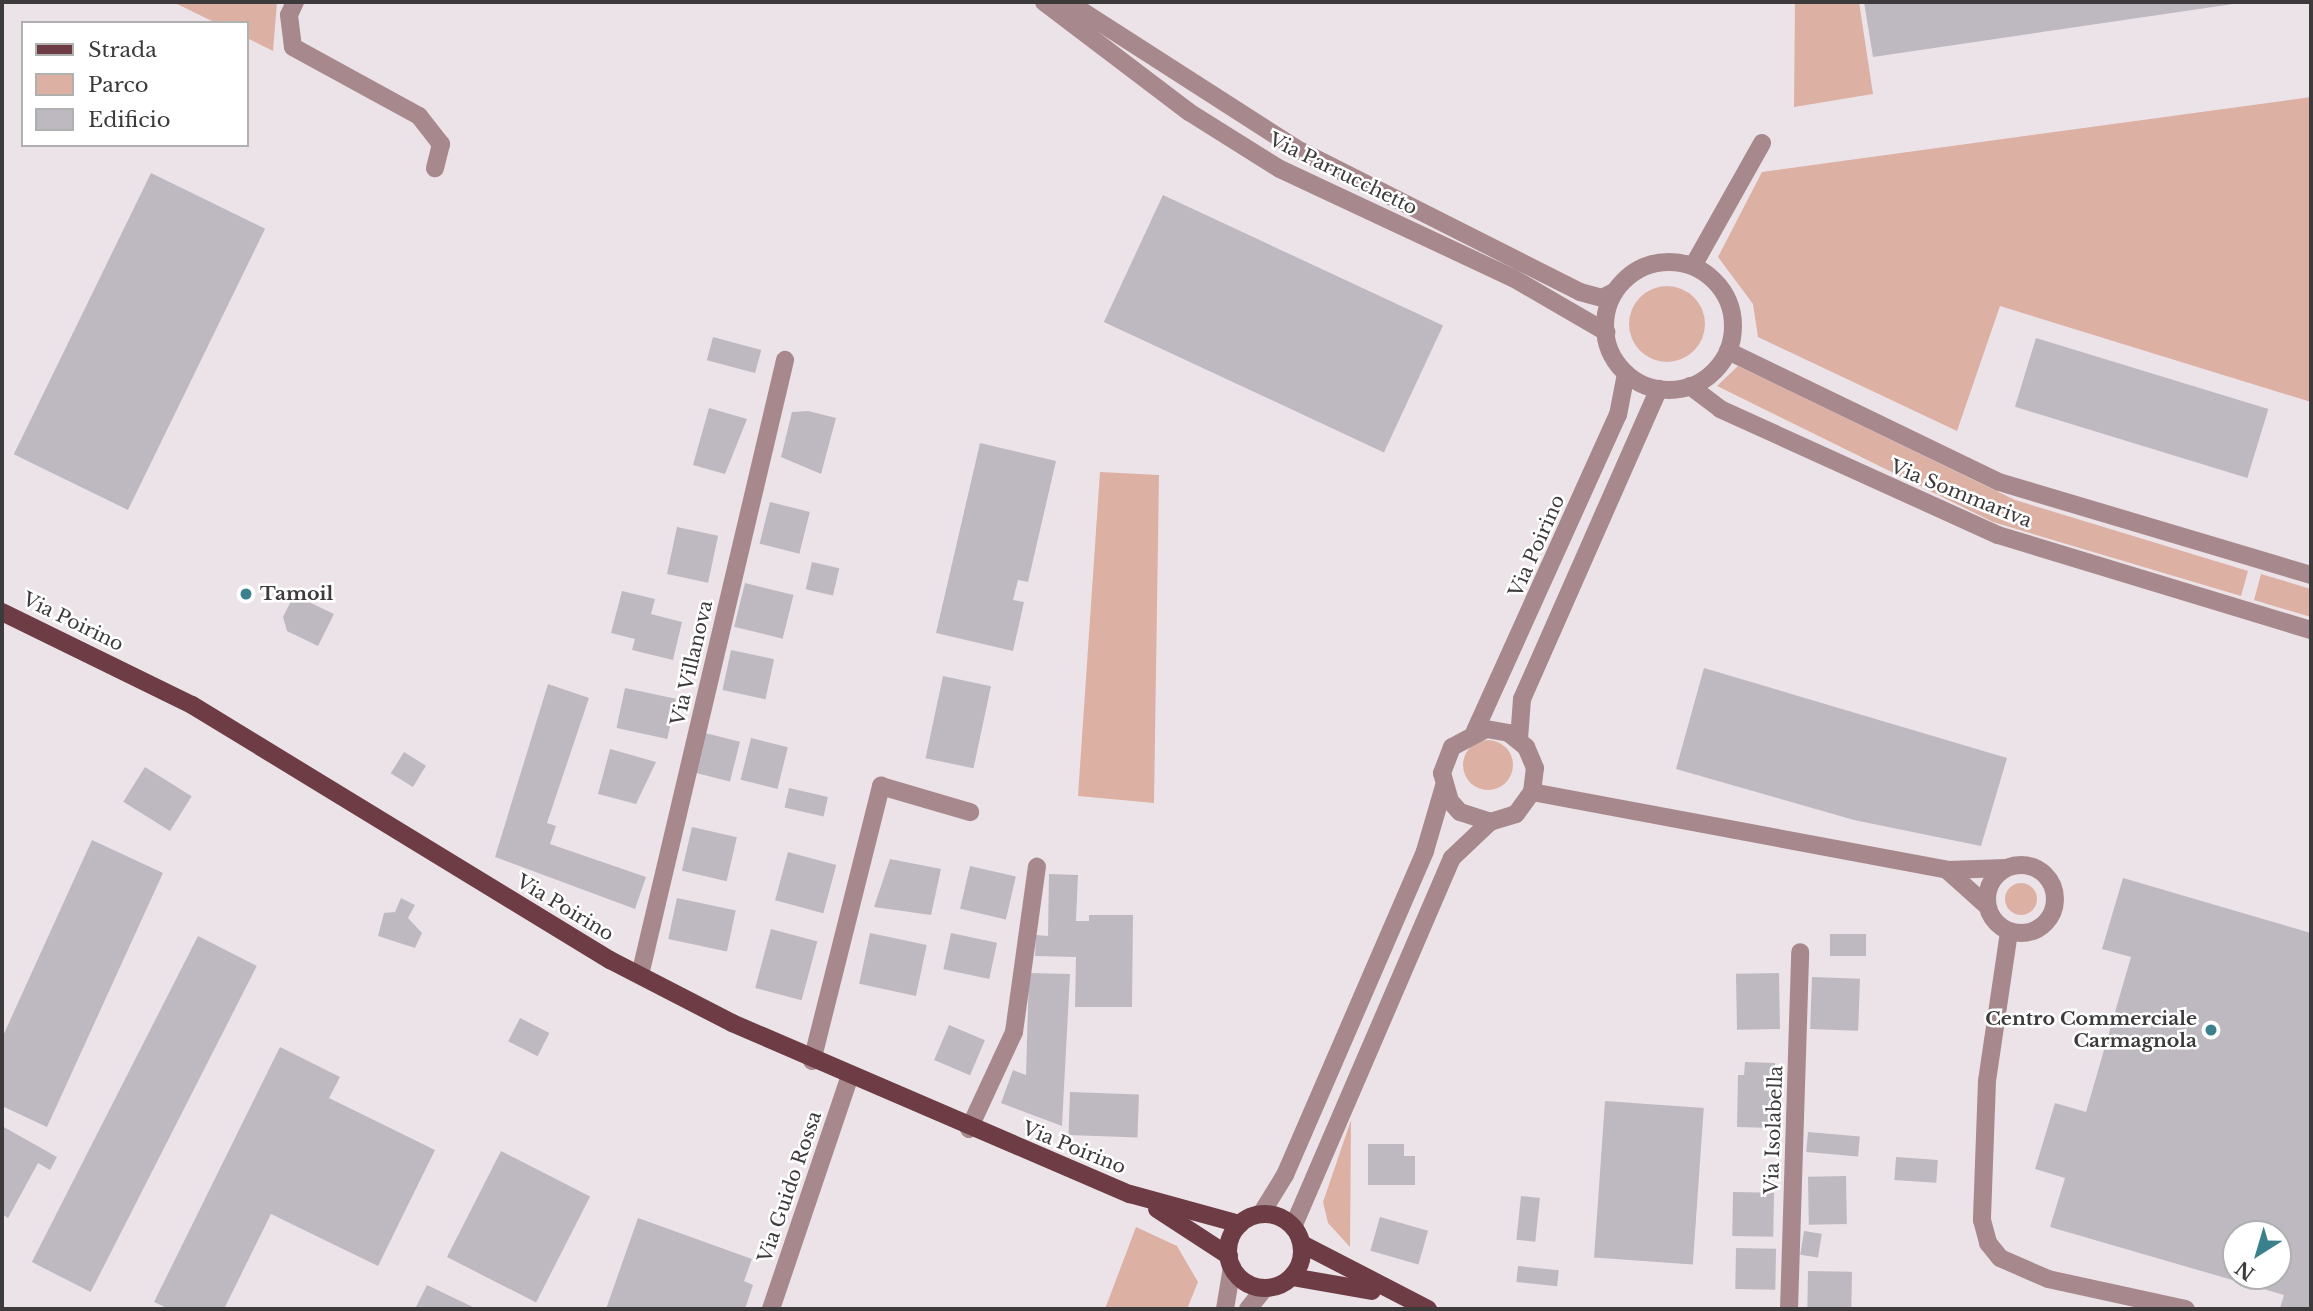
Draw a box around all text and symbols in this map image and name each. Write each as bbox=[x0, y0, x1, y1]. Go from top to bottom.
legend bbox=[21, 21, 248, 147]
text: Strada bbox=[88, 37, 157, 63]
text: Parco bbox=[88, 72, 149, 98]
text: Edificio bbox=[88, 107, 170, 133]
street label: Via Parrucchetto bbox=[1265, 128, 1421, 220]
street label: Via Sommariva bbox=[1887, 455, 2035, 533]
street label: Via Poirino bbox=[1504, 491, 1570, 601]
place label: Tamoil bbox=[260, 583, 333, 605]
marker: Tamoil bbox=[238, 586, 254, 602]
street label: Via Poirino bbox=[19, 588, 127, 656]
street label: Via Villanova bbox=[666, 598, 718, 728]
street label: Via Poirino bbox=[512, 870, 618, 946]
place label: Centro Commerciale Carmagnola bbox=[1985, 1008, 2197, 1052]
marker: Centro Commerciale Carmagnola bbox=[2203, 1022, 2219, 1038]
street label: Via Isolabella bbox=[1760, 1065, 1788, 1195]
street label: Via Guido Rossa bbox=[753, 1108, 827, 1266]
street label: Via Poirino bbox=[1019, 1117, 1129, 1179]
north arrow bbox=[2222, 1220, 2292, 1290]
text: N bbox=[2231, 1256, 2259, 1285]

